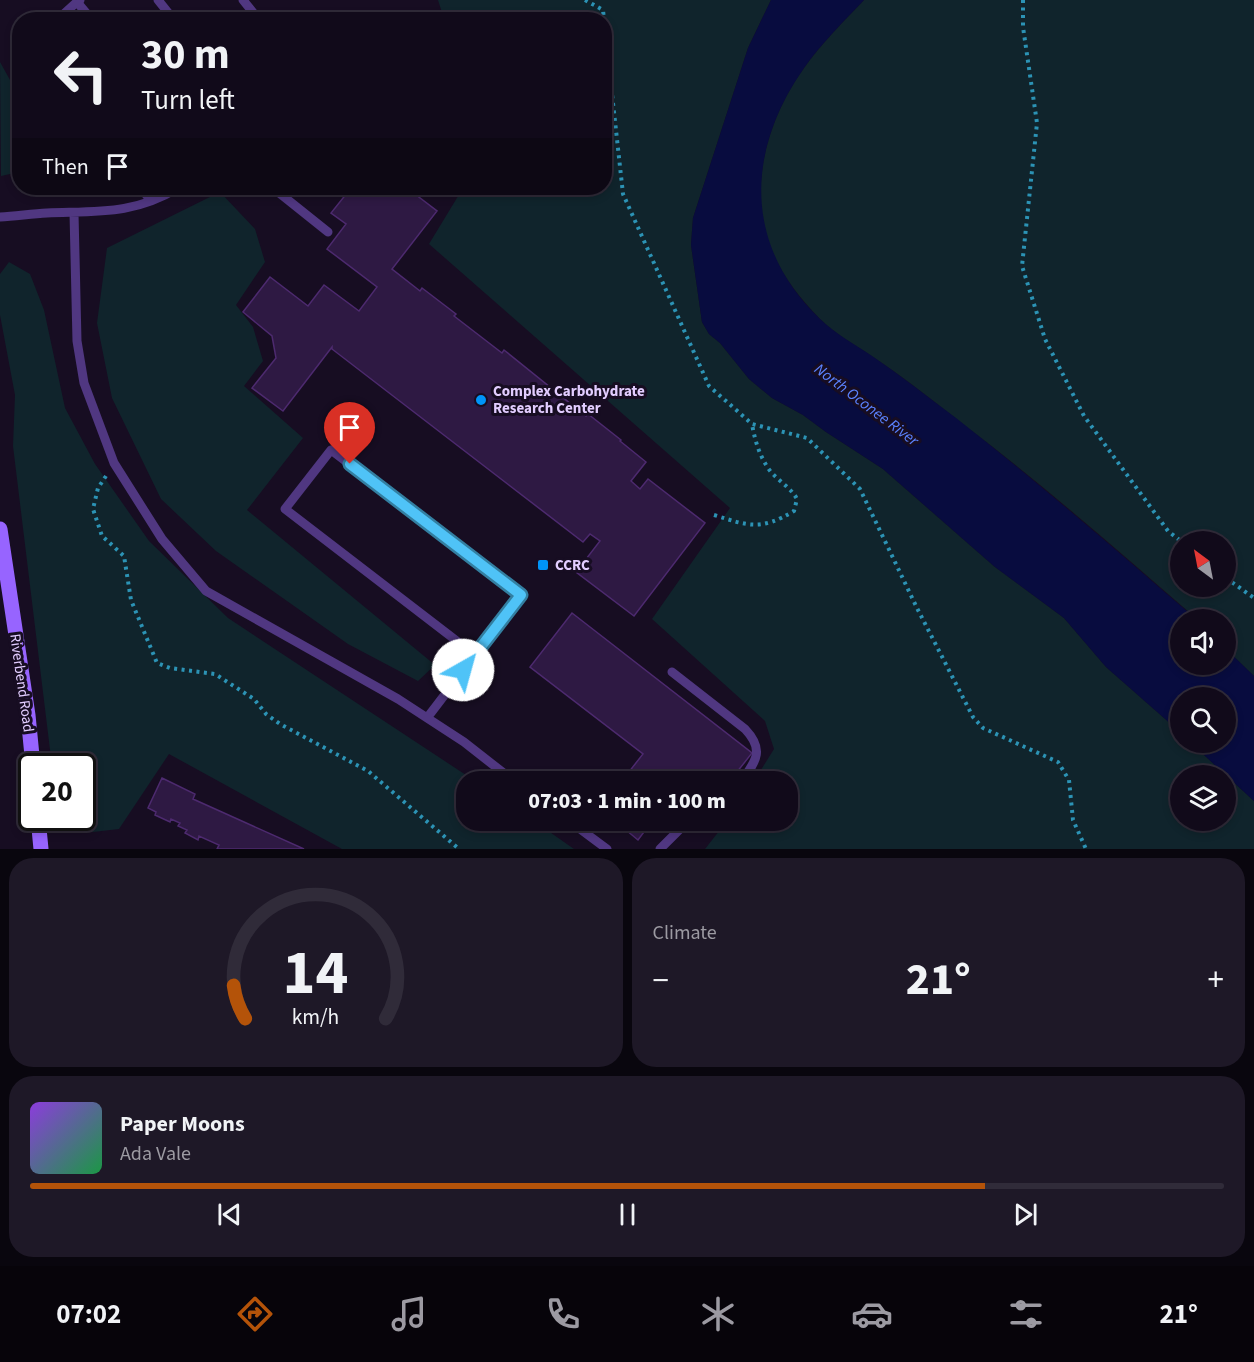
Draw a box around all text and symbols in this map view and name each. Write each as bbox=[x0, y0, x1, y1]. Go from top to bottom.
text: 30 m bbox=[141, 25, 230, 85]
icon: left bbox=[42, 36, 120, 114]
text: Turn left bbox=[141, 81, 235, 120]
icon: arrive bbox=[101, 150, 134, 183]
text: Then bbox=[42, 151, 89, 183]
water label: North Oconee River bbox=[810, 358, 924, 452]
place label: Complex Carbohydrate Research Center bbox=[493, 381, 645, 419]
marker: Complex Carbohydrate Research Center bbox=[474, 393, 488, 407]
pin bbox=[324, 402, 375, 464]
icon: arrive bbox=[333, 411, 366, 444]
north arrow bbox=[1170, 531, 1236, 597]
map controls bbox=[1170, 531, 1236, 831]
place label: CCRC bbox=[555, 555, 590, 576]
marker: CCRC bbox=[536, 558, 550, 572]
button: sound bbox=[1170, 609, 1236, 675]
street label: Riverbend Road bbox=[4, 632, 39, 734]
position arrow bbox=[431, 638, 495, 702]
button: search bbox=[1170, 687, 1236, 753]
speed limit sign: 20 bbox=[18, 753, 96, 831]
button: layers bbox=[1170, 765, 1236, 831]
text: 07:03 · 1 min · 100 m bbox=[528, 785, 726, 817]
text: Climate bbox=[653, 919, 717, 947]
text: 14 bbox=[283, 929, 349, 1018]
text: 21° bbox=[906, 948, 971, 1012]
text: − bbox=[653, 957, 669, 1004]
text: + bbox=[1208, 957, 1224, 1004]
text: km/h bbox=[292, 1003, 340, 1034]
text: Paper Moons bbox=[120, 1108, 245, 1140]
text: Ada Vale bbox=[120, 1140, 191, 1168]
icon: previous bbox=[213, 1198, 246, 1231]
icon: pause bbox=[611, 1198, 644, 1231]
icon: next bbox=[1009, 1198, 1042, 1231]
icon: directions bbox=[234, 1293, 276, 1335]
icon: music bbox=[388, 1293, 430, 1335]
icon: phone bbox=[542, 1293, 584, 1335]
icon: climate bbox=[697, 1293, 739, 1335]
icon: car bbox=[851, 1293, 893, 1335]
icon: filters bbox=[1005, 1293, 1047, 1335]
text: 07:02 bbox=[56, 1295, 121, 1334]
text: 21° bbox=[1159, 1295, 1198, 1334]

